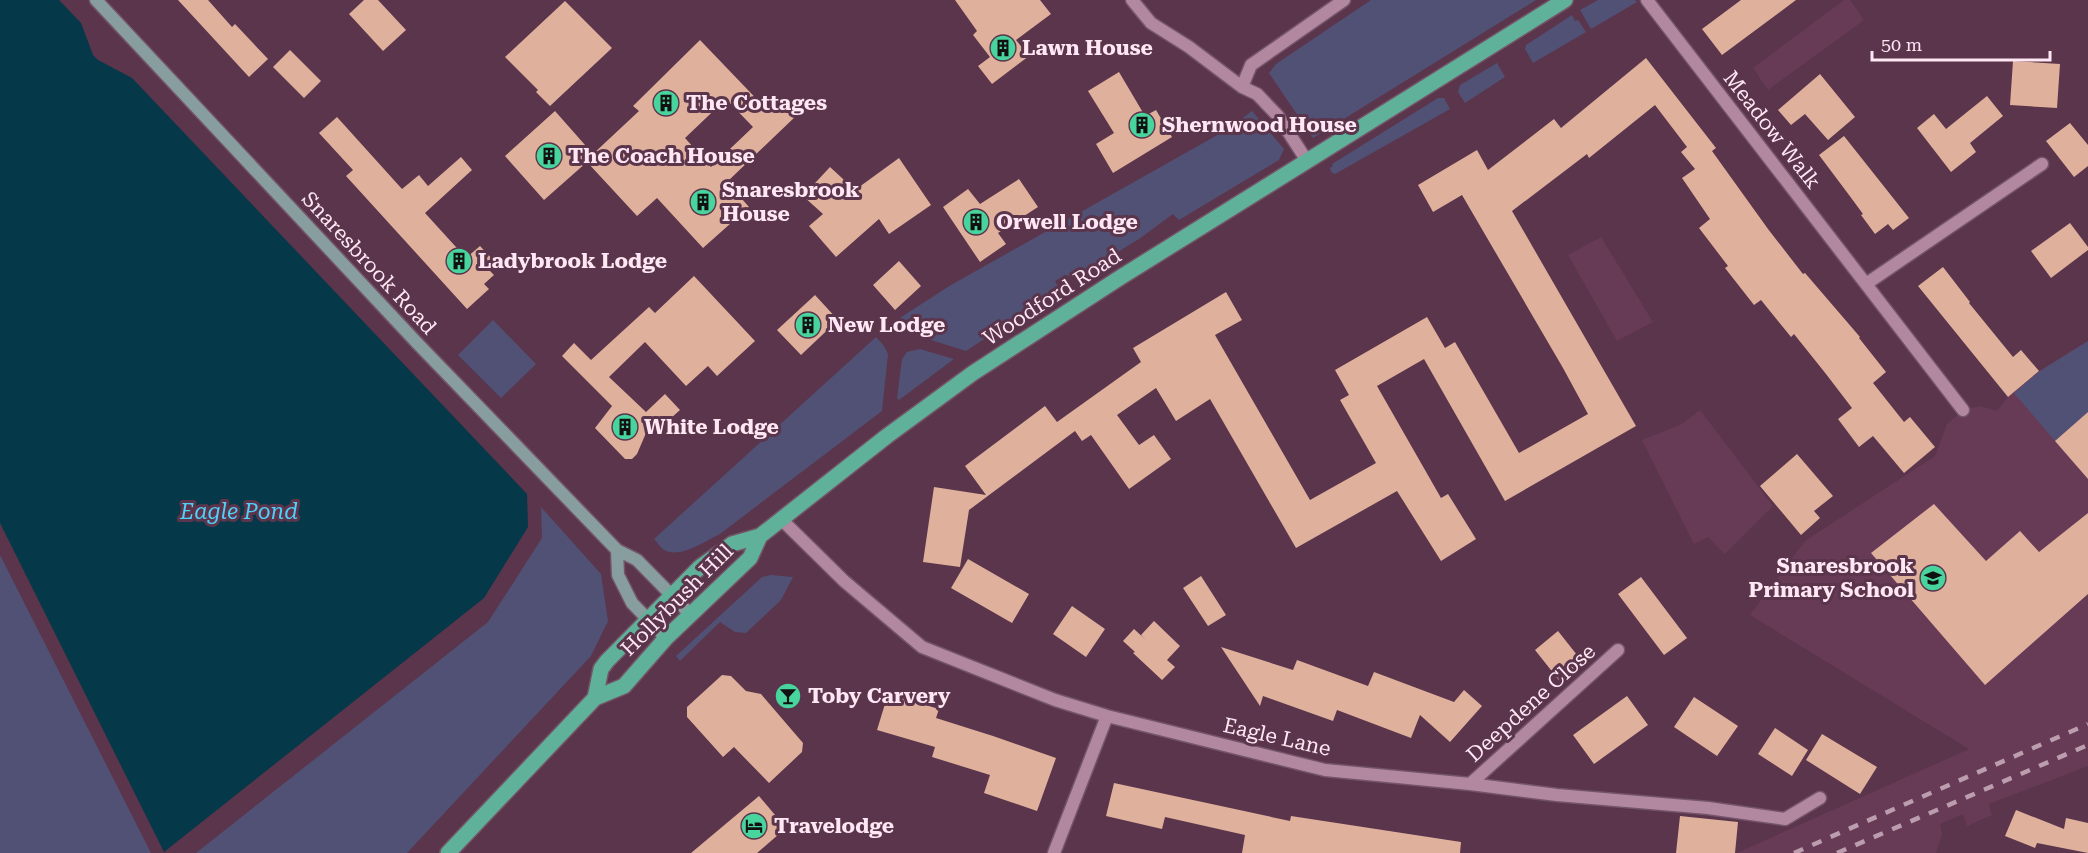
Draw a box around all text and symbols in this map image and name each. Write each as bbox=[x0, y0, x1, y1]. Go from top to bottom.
scale bar bbox=[1872, 24, 2050, 62]
building icon: Lawn House bbox=[988, 33, 1018, 63]
text: 50 m bbox=[1881, 34, 1922, 55]
place label: Lawn House bbox=[1022, 36, 1153, 60]
street label: Meadow Walk bbox=[1719, 66, 1825, 194]
building icon: The Cottages bbox=[651, 88, 681, 118]
place label: The Cottages bbox=[686, 91, 827, 115]
building icon: Shernwood House bbox=[1127, 110, 1157, 140]
place label: Shernwood House bbox=[1162, 113, 1357, 137]
building icon: The Coach House bbox=[534, 141, 564, 171]
place label: The Coach House bbox=[568, 144, 755, 168]
place label: Snaresbrook House bbox=[722, 178, 860, 226]
street label: Snaresbrook Road bbox=[297, 187, 442, 340]
building icon: Snaresbrook House bbox=[688, 187, 718, 217]
building icon: Orwell Lodge bbox=[961, 207, 991, 237]
place label: Orwell Lodge bbox=[996, 210, 1138, 234]
street label: Woodford Road bbox=[979, 243, 1126, 350]
building icon: Ladybrook Lodge bbox=[444, 246, 474, 276]
place label: Ladybrook Lodge bbox=[478, 249, 667, 273]
building icon: New Lodge bbox=[793, 310, 823, 340]
place label: New Lodge bbox=[828, 313, 945, 337]
building icon: White Lodge bbox=[610, 412, 640, 442]
place label: White Lodge bbox=[644, 415, 779, 439]
water label: Eagle Pond bbox=[179, 499, 298, 524]
street label: Hollybush Hill bbox=[616, 539, 738, 661]
place label: Snaresbrook Primary School bbox=[1749, 554, 1915, 602]
school or university icon: Snaresbrook Primary School bbox=[1918, 563, 1948, 593]
street label: Deepdene Close bbox=[1462, 639, 1600, 767]
bar icon: Toby Carvery bbox=[773, 681, 803, 711]
place label: Toby Carvery bbox=[808, 684, 951, 708]
street label: Eagle Lane bbox=[1221, 713, 1333, 761]
hotel icon: Travelodge bbox=[739, 811, 769, 841]
place label: Travelodge bbox=[774, 814, 894, 838]

